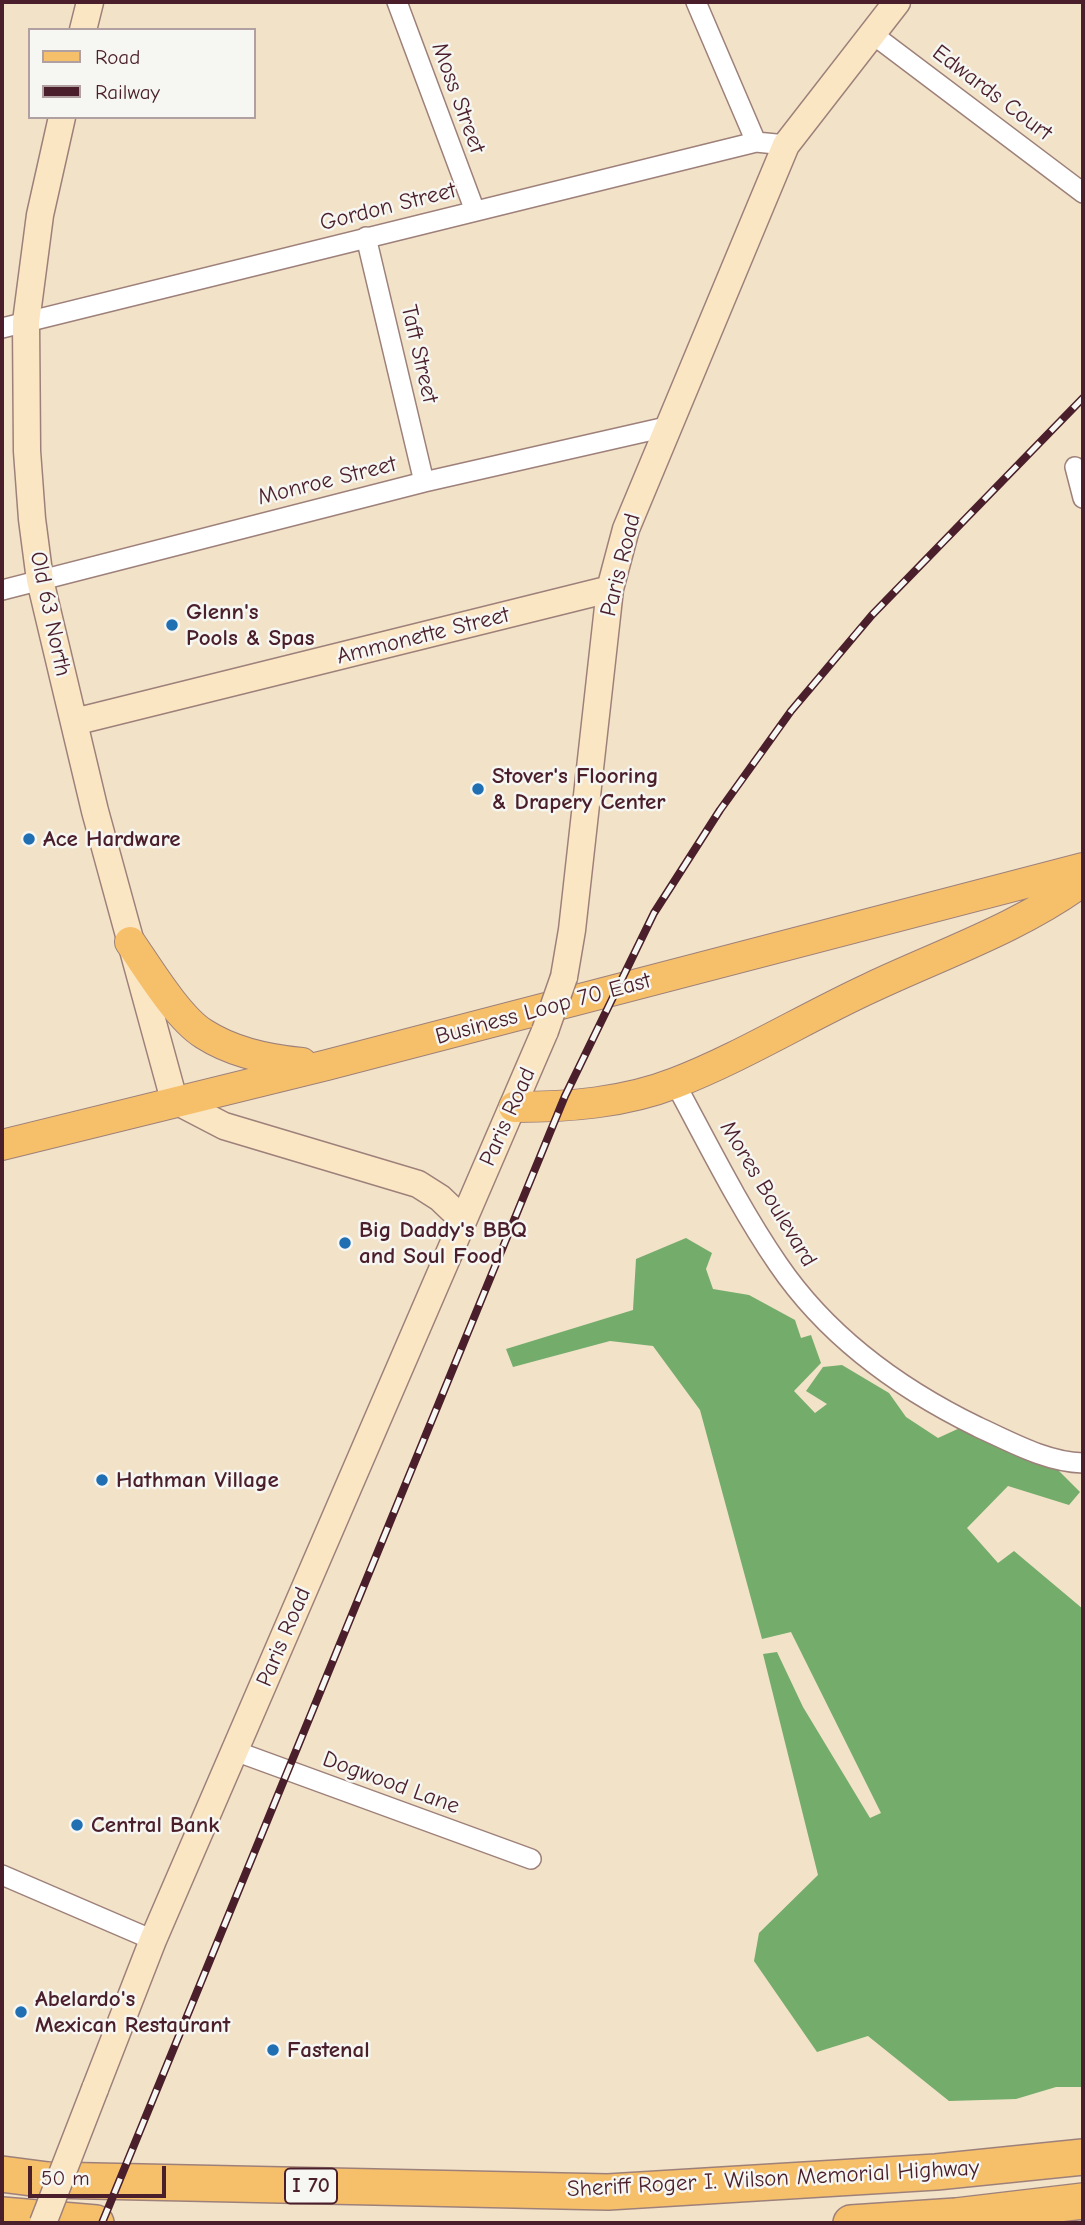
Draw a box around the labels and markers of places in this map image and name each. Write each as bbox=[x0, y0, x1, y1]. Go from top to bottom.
place label: Glenn's Pools & Spas bbox=[186, 598, 314, 652]
marker: Glenn's Pools & Spas bbox=[164, 617, 180, 633]
place label: Stover's Flooring & Drapery Center bbox=[492, 762, 666, 816]
marker: Stover's Flooring & Drapery Center bbox=[470, 781, 486, 797]
place label: Ace Hardware bbox=[43, 825, 180, 853]
marker: Ace Hardware bbox=[21, 831, 37, 847]
place label: Big Daddy's BBQ and Soul Food bbox=[359, 1216, 527, 1270]
marker: Big Daddy's BBQ and Soul Food bbox=[337, 1235, 353, 1251]
place label: Hathman Village bbox=[116, 1466, 279, 1494]
marker: Hathman Village bbox=[94, 1472, 110, 1488]
place label: Central Bank bbox=[91, 1811, 219, 1839]
marker: Central Bank bbox=[69, 1817, 85, 1833]
place label: Abelardo's Mexican Restaurant bbox=[35, 1985, 230, 2039]
marker: Abelardo's Mexican Restaurant bbox=[13, 2004, 29, 2020]
place label: Fastenal bbox=[287, 2036, 370, 2064]
marker: Fastenal bbox=[265, 2042, 281, 2058]

